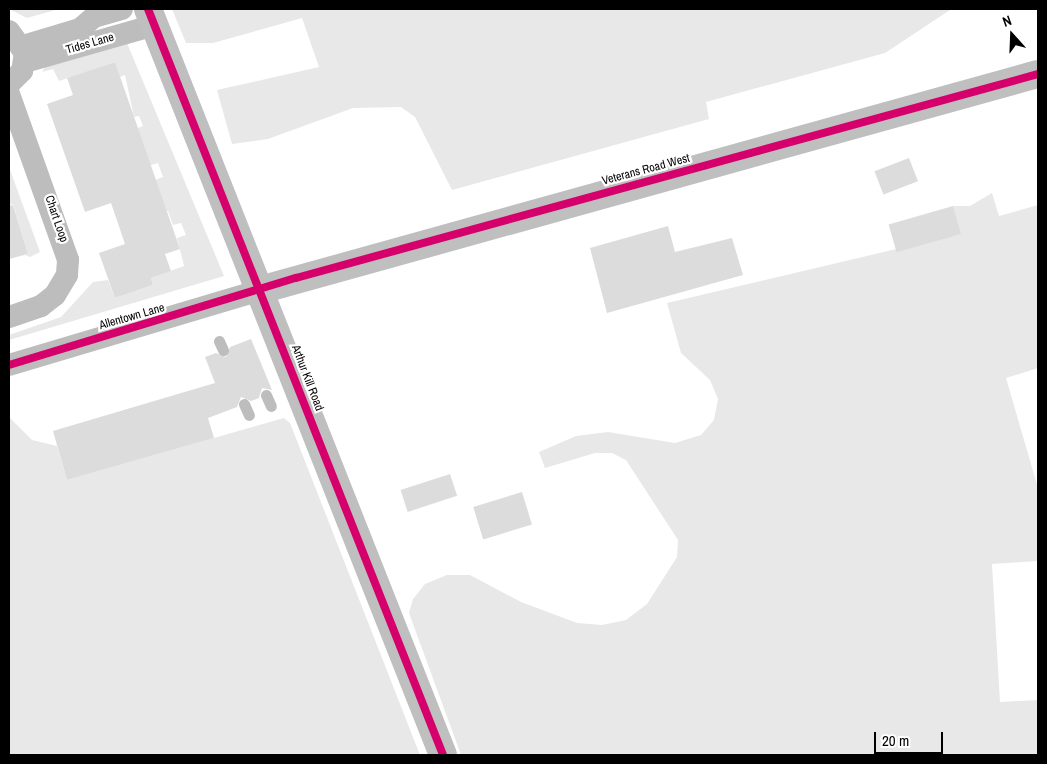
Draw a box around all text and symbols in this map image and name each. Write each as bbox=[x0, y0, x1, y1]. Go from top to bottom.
north arrow bbox=[987, 10, 1037, 60]
text: N bbox=[1000, 11, 1014, 31]
street label: Tides Lane bbox=[64, 30, 116, 58]
street label: Veterans Road West bbox=[601, 151, 691, 189]
street label: Chart Loop bbox=[41, 194, 71, 244]
street label: Allentown Lane bbox=[98, 301, 166, 333]
street label: Arthur Kill Road bbox=[288, 343, 326, 413]
scale bar bbox=[877, 722, 946, 754]
text: 20 m bbox=[882, 730, 909, 751]

